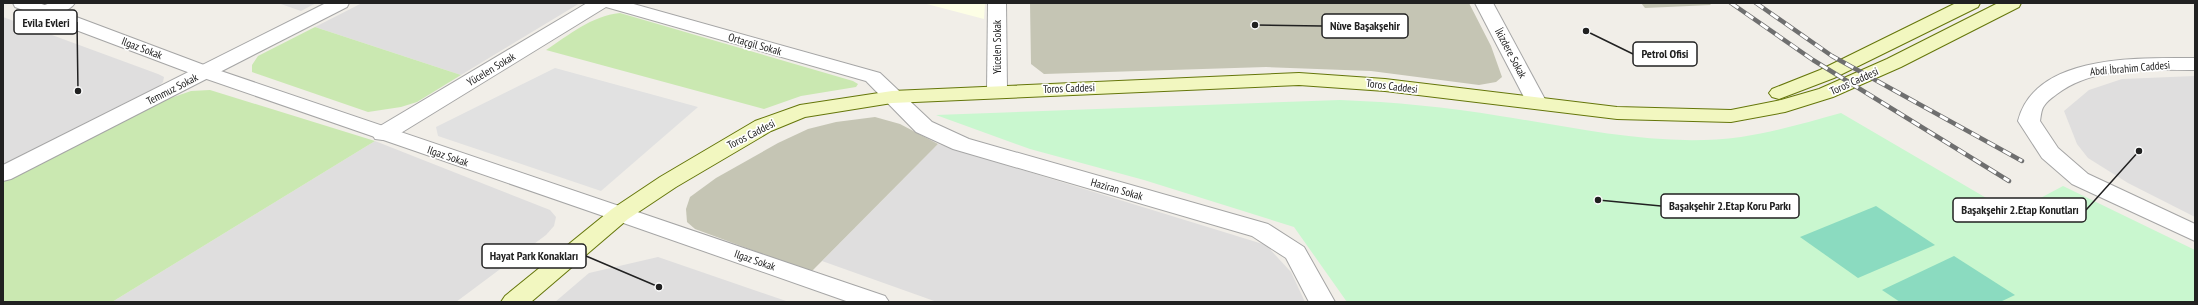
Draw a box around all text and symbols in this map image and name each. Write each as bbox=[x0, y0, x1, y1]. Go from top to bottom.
callout: Evila Evleri bbox=[14, 10, 77, 34]
callout: Nùve Başakşehir bbox=[1322, 14, 1408, 38]
text: Evila Evleri bbox=[22, 15, 70, 30]
text: Nùve Başakşehir bbox=[1330, 18, 1400, 33]
street label: Yücelen Sokak bbox=[990, 19, 1004, 74]
street label: İkizdere Sokak bbox=[1492, 26, 1530, 81]
street label: Ortaçgil Sokak bbox=[727, 30, 784, 58]
street label: Ilgaz Sokak bbox=[120, 34, 165, 62]
callout: Petrol Ofisi bbox=[1633, 42, 1697, 66]
text: Petrol Ofisi bbox=[1641, 46, 1689, 61]
street label: Yücelen Sokak bbox=[464, 49, 518, 89]
street label: Abdi İbrahim Caddesi bbox=[2089, 58, 2171, 78]
street label: Toros Caddesi bbox=[1827, 64, 1881, 98]
street label: Temmuz Sokak bbox=[144, 70, 201, 108]
street label: Toros Caddesi bbox=[1365, 76, 1419, 96]
street label: Toros Caddesi bbox=[1043, 80, 1095, 96]
street label: Toros Caddesi bbox=[725, 116, 777, 152]
street label: Ilgaz Sokak bbox=[426, 142, 471, 170]
street label: Haziran Sokak bbox=[1089, 175, 1145, 203]
callout: Başakşehir 2.Etap Koru Parkı bbox=[1661, 194, 1799, 218]
text: Başakşehir 2.Etap Koru Parkı bbox=[1669, 198, 1791, 213]
callout: Başakşehir 2.Etap Konutları bbox=[1953, 198, 2086, 222]
text: Başakşehir 2.Etap Konutları bbox=[1961, 202, 2079, 217]
callout: Hayat Park Konakları bbox=[482, 244, 586, 268]
street label: Ilgaz Sokak bbox=[733, 246, 778, 274]
text: Hayat Park Konakları bbox=[490, 248, 579, 263]

